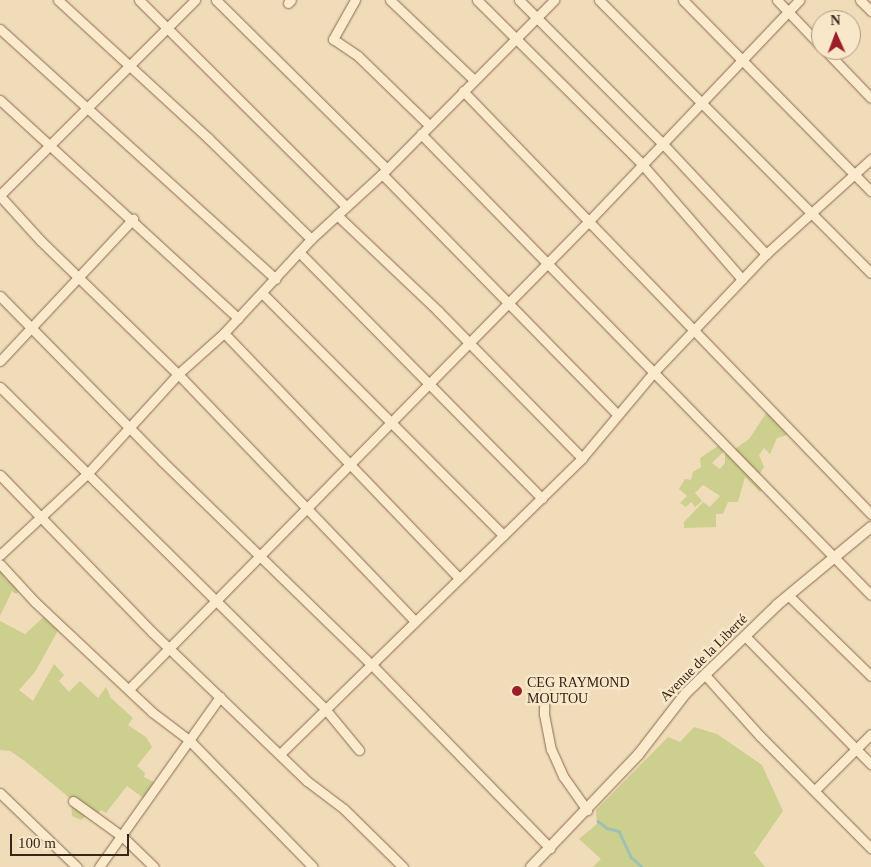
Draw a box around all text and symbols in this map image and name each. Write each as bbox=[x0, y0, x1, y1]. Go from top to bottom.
north arrow bbox=[811, 10, 861, 60]
text: N bbox=[830, 13, 841, 28]
street label: Avenue de la Liberté bbox=[657, 611, 751, 705]
place label: CEG RAYMOND MOUTOU bbox=[527, 675, 630, 708]
marker: CEG RAYMOND MOUTOU bbox=[511, 685, 523, 697]
scale bar bbox=[12, 824, 131, 856]
text: 100 m bbox=[18, 835, 56, 851]

